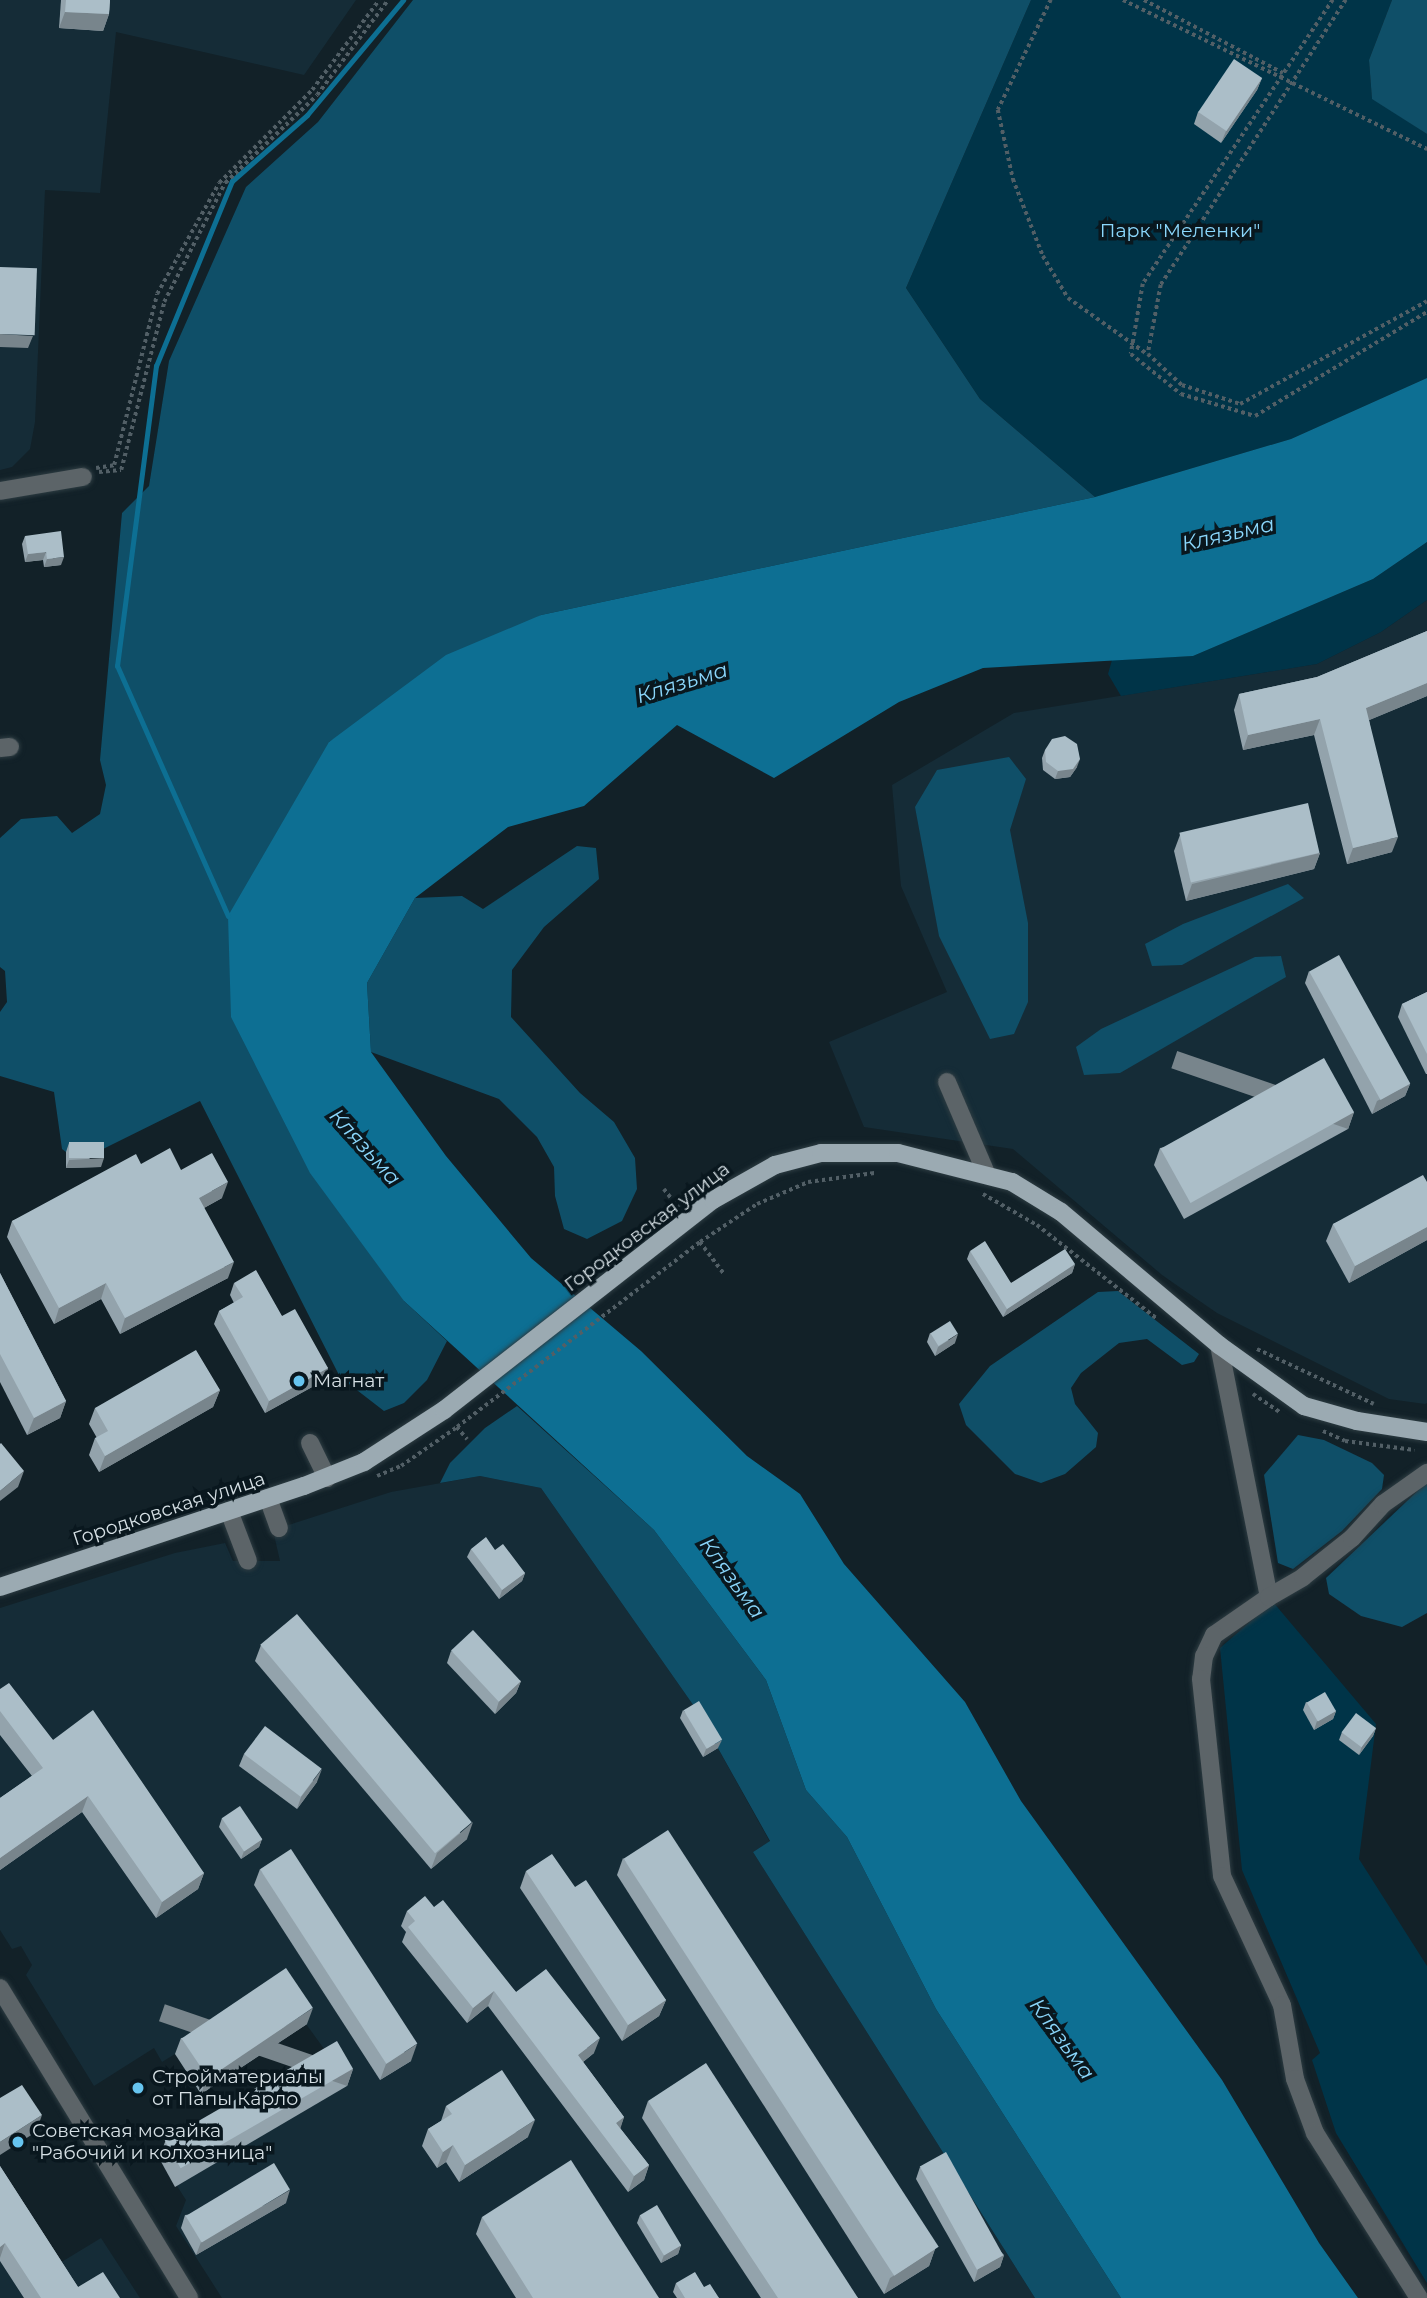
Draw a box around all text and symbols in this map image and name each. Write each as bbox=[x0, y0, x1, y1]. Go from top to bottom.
park label: Парк "Меленки" bbox=[1100, 220, 1260, 242]
water label: Клязьма bbox=[1179, 511, 1277, 557]
water label: Клязьма bbox=[633, 657, 731, 709]
water label: Клязьма bbox=[324, 1104, 406, 1190]
street label: Городковская улица bbox=[560, 1157, 734, 1297]
place label: Магнат bbox=[313, 1370, 384, 1392]
marker: Магнат bbox=[291, 1373, 307, 1389]
street label: Городковская улица bbox=[70, 1467, 268, 1551]
water label: Клязьма bbox=[694, 1532, 770, 1624]
water label: Клязьма bbox=[1024, 1993, 1100, 2085]
place label: Стройматериалы от Папы Карло bbox=[152, 2066, 323, 2110]
marker: Стройматериалы от Папы Карло bbox=[130, 2080, 146, 2096]
place label: Советская мозайка "Рабочий и колхозница" bbox=[32, 2120, 272, 2164]
marker: Советская мозайка "Рабочий и колхозница" bbox=[10, 2134, 26, 2150]

